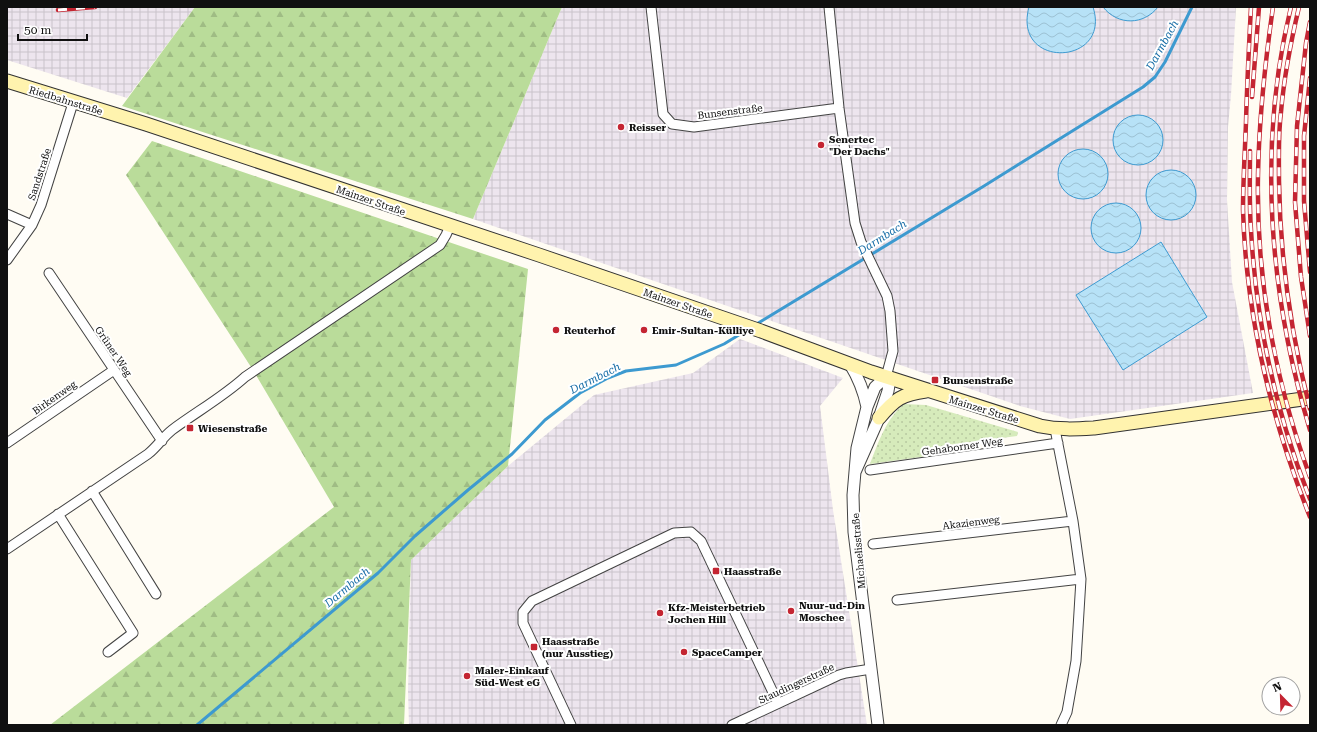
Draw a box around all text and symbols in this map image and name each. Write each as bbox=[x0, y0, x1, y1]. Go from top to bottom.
scale bar bbox=[18, 16, 87, 42]
water label: Darmbach bbox=[1143, 18, 1182, 73]
text: 50 m bbox=[24, 23, 51, 37]
street label: Riedbahnstraße bbox=[28, 84, 104, 117]
street label: Bunsenstraße bbox=[697, 102, 764, 121]
marker: Reisser bbox=[616, 122, 626, 132]
place label: Reisser bbox=[629, 122, 667, 133]
place label: Senertec "Der Dachs" bbox=[829, 134, 890, 157]
marker: Senertec "Der Dachs" bbox=[816, 140, 826, 150]
street label: Sandstraße bbox=[26, 146, 53, 202]
street label: Mainzer Straße bbox=[335, 183, 407, 218]
water label: Darmbach bbox=[855, 217, 909, 258]
street label: Mainzer Straße bbox=[642, 286, 714, 321]
street label: Grüner Weg bbox=[93, 324, 134, 378]
marker: Reuterhof bbox=[551, 325, 561, 335]
place label: Reuterhof bbox=[564, 325, 616, 336]
marker: Emir-Sultan-Külliye bbox=[639, 325, 649, 335]
place label: Emir-Sultan-Külliye bbox=[652, 325, 754, 336]
water label: Darmbach bbox=[567, 360, 623, 397]
marker: Bunsenstraße bbox=[930, 375, 940, 385]
place label: Bunsenstraße bbox=[943, 375, 1013, 386]
street label: Birkenweg bbox=[30, 378, 79, 417]
street label: Mainzer Straße bbox=[948, 394, 1021, 425]
marker: Wiesenstraße bbox=[185, 423, 195, 433]
place label: Wiesenstraße bbox=[198, 423, 267, 434]
street label: Gehaborner Weg bbox=[921, 435, 1003, 458]
street label: Michaelisstraße bbox=[850, 512, 867, 589]
street label: Akazienweg bbox=[942, 513, 1001, 531]
water label: Darmbach bbox=[321, 565, 373, 611]
marker: Haasstraße bbox=[711, 566, 721, 576]
place label: Haasstraße bbox=[724, 566, 781, 577]
place label: Nuur-ud-Din Moschee bbox=[799, 600, 865, 623]
place label: Kfz-Meisterbetrieb Jochen Hill bbox=[668, 602, 766, 625]
marker: Nuur-ud-Din Moschee bbox=[786, 606, 796, 616]
marker: Kfz-Meisterbetrieb Jochen Hill bbox=[655, 608, 665, 618]
place label: Haasstraße (nur Ausstieg) bbox=[542, 636, 613, 659]
marker: Haasstraße (nur Ausstieg) bbox=[529, 642, 539, 652]
marker: SpaceCamper bbox=[679, 647, 689, 657]
place label: SpaceCamper bbox=[692, 647, 763, 658]
street label: Staudingerstraße bbox=[757, 661, 836, 706]
place label: Maler-Einkauf Süd-West eG bbox=[475, 665, 550, 688]
marker: Maler-Einkauf Süd-West eG bbox=[462, 671, 472, 681]
north arrow bbox=[1261, 676, 1301, 716]
text: N bbox=[1271, 679, 1284, 695]

